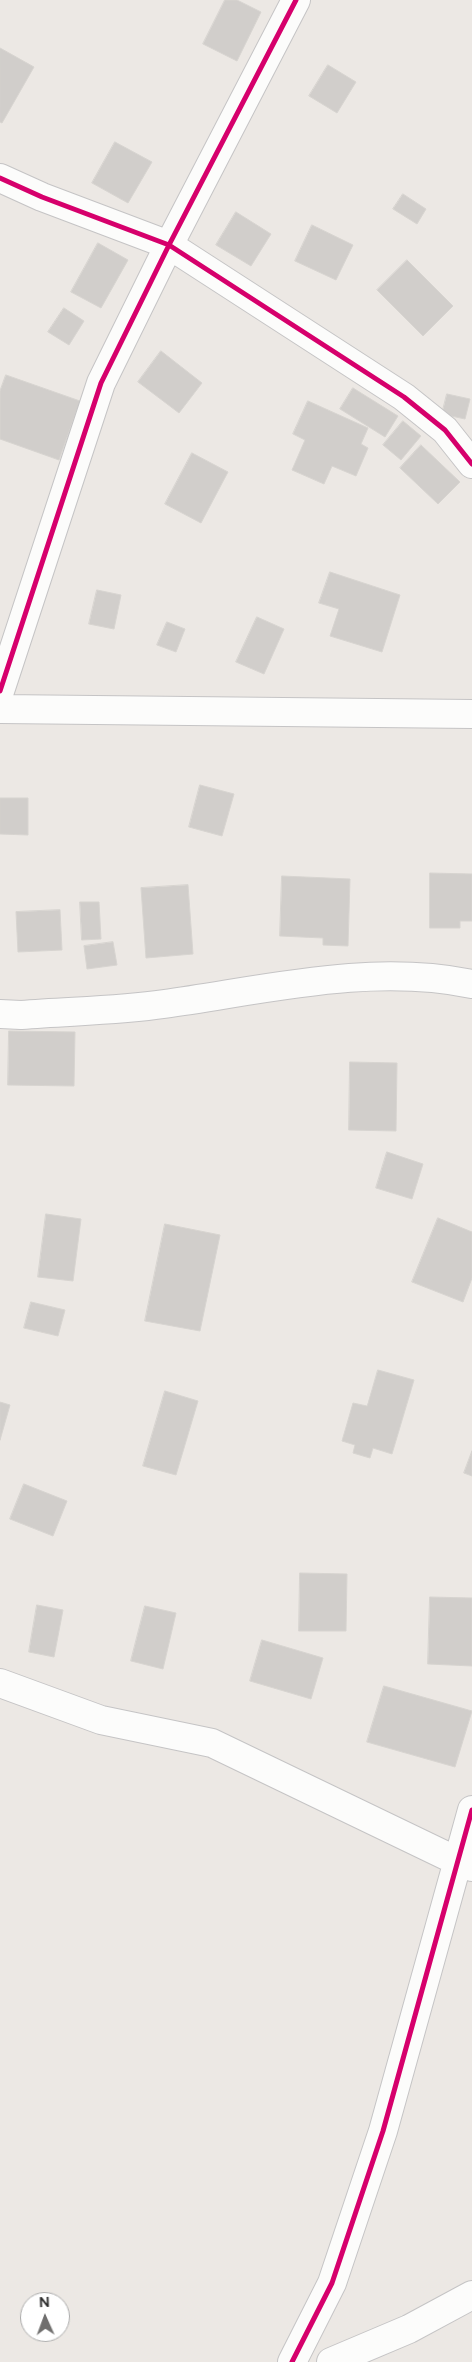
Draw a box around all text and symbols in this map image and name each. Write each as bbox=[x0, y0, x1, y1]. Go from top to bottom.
north arrow bbox=[20, 2292, 70, 2342]
text: N bbox=[39, 2294, 50, 2311]

